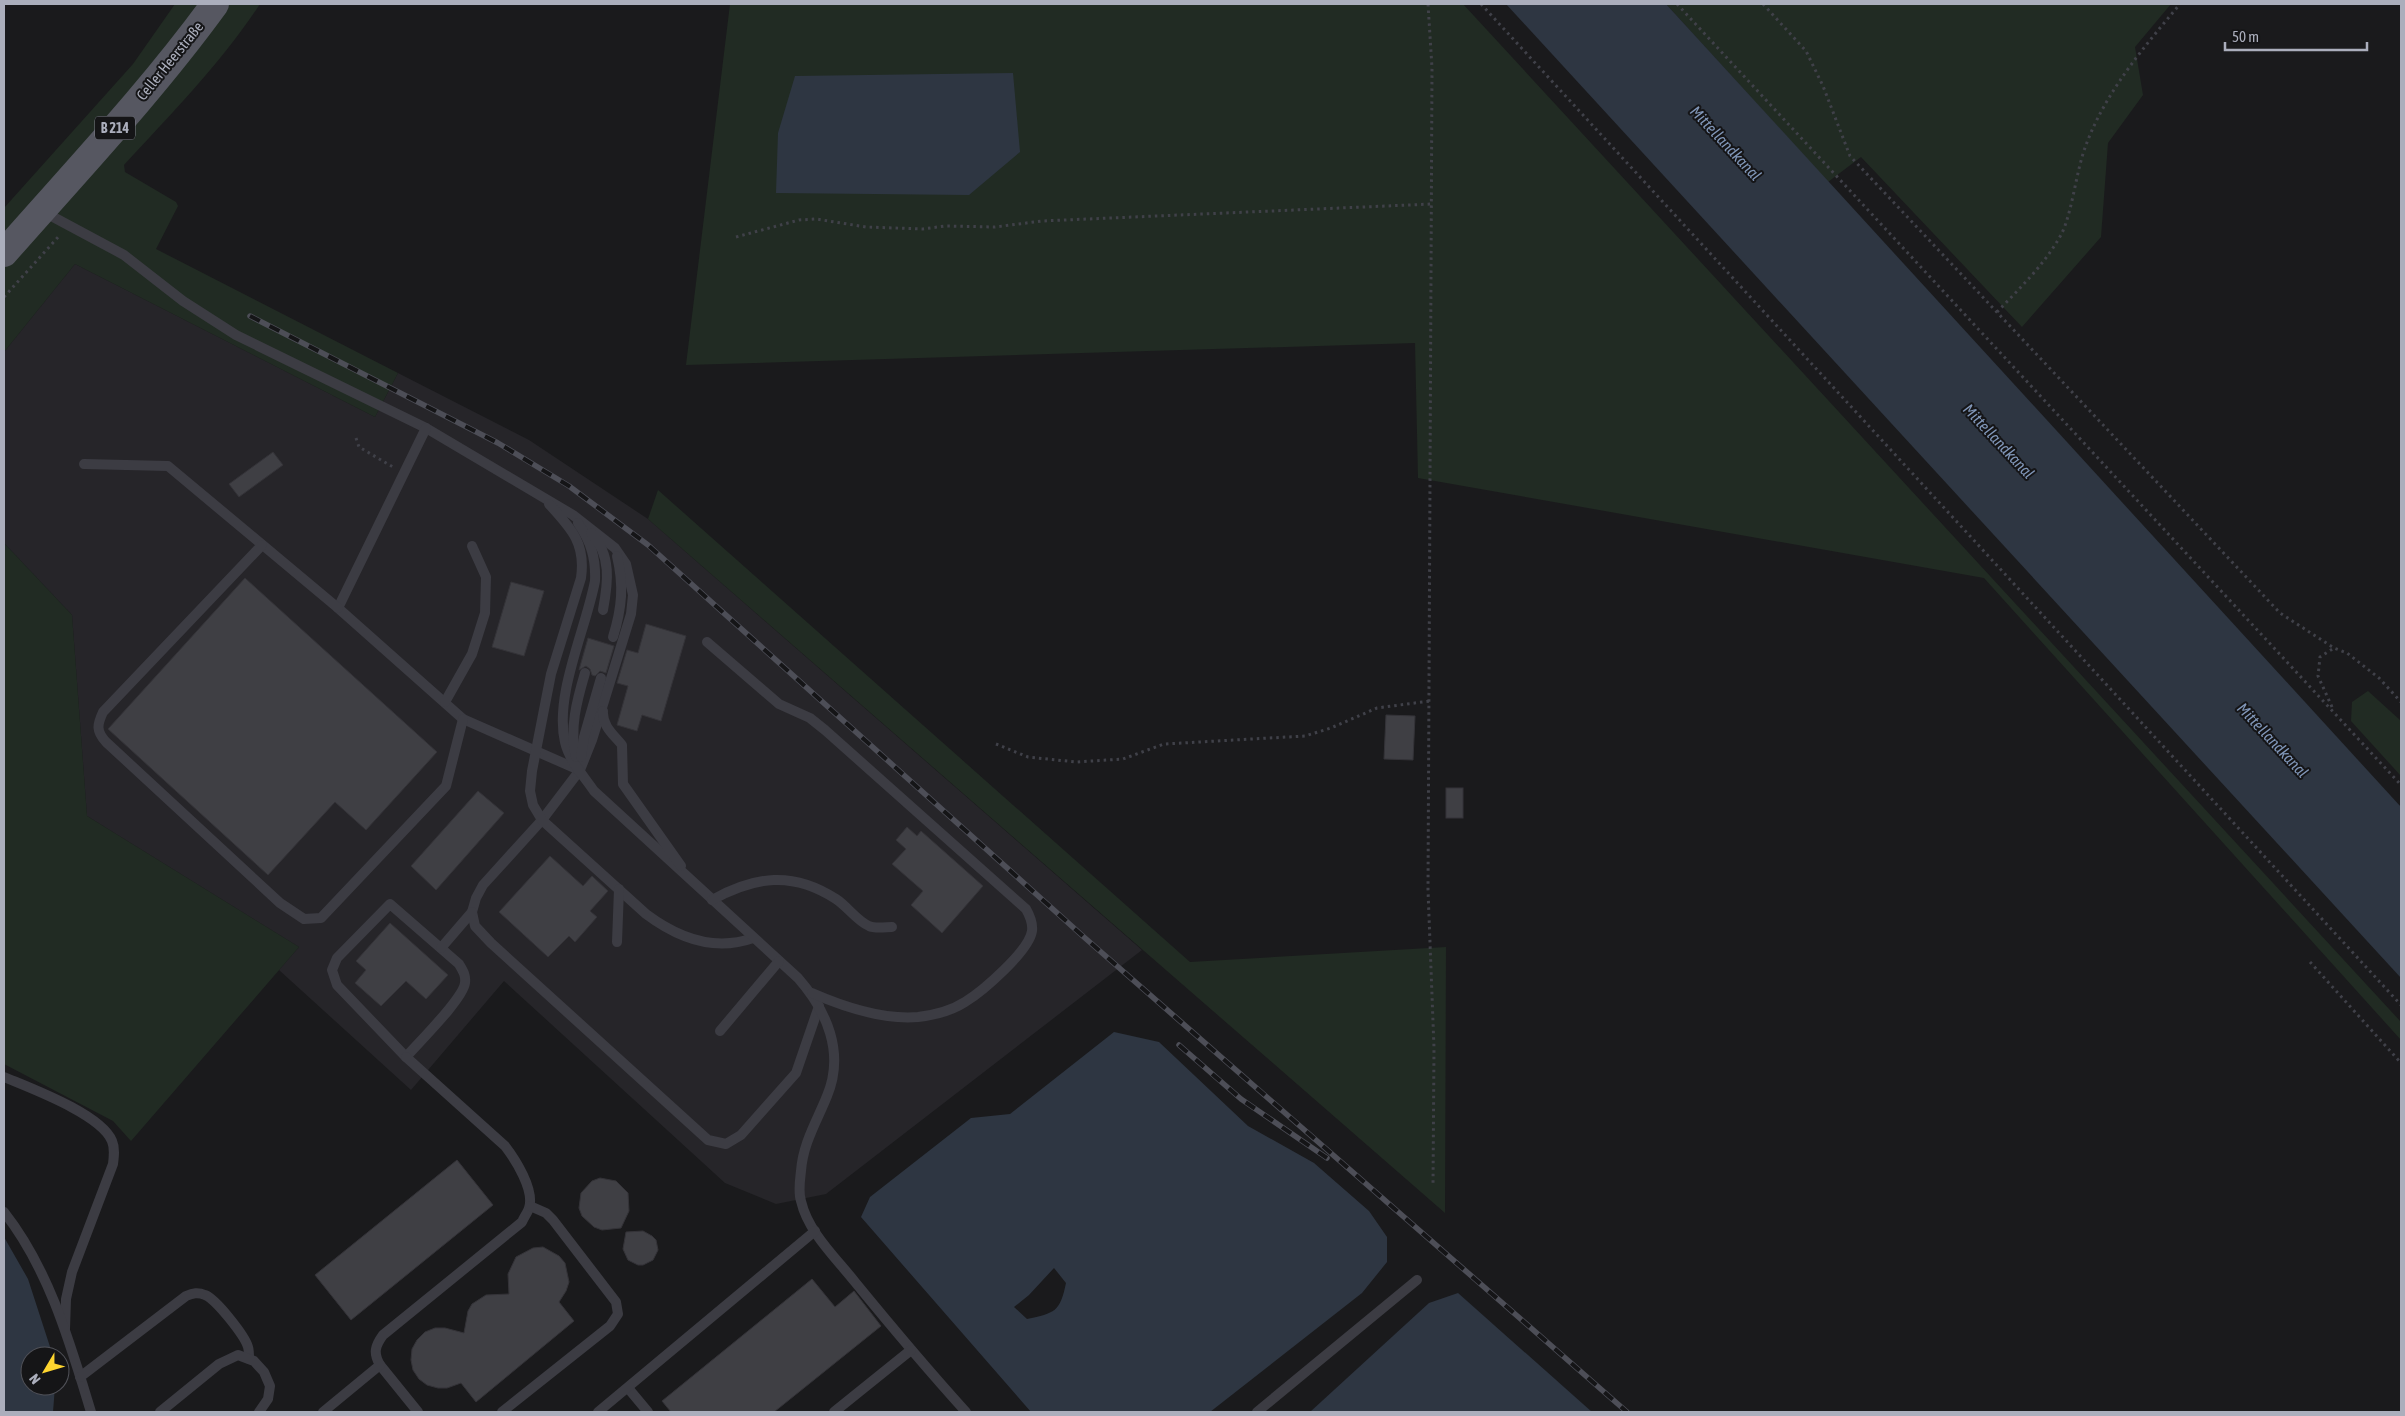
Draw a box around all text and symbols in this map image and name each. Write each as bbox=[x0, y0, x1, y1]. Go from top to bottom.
street label: Celler Heerstraße bbox=[133, 18, 207, 103]
scale bar bbox=[2225, 20, 2368, 52]
text: 50 m bbox=[2232, 28, 2259, 45]
water label: Mittellandkanal bbox=[1687, 102, 1765, 184]
road number: B 214 bbox=[95, 116, 135, 140]
water label: Mittellandkanal bbox=[1960, 400, 2038, 482]
water label: Mittellandkanal bbox=[2234, 699, 2312, 781]
north arrow bbox=[20, 1346, 70, 1396]
text: N bbox=[26, 1371, 44, 1387]

